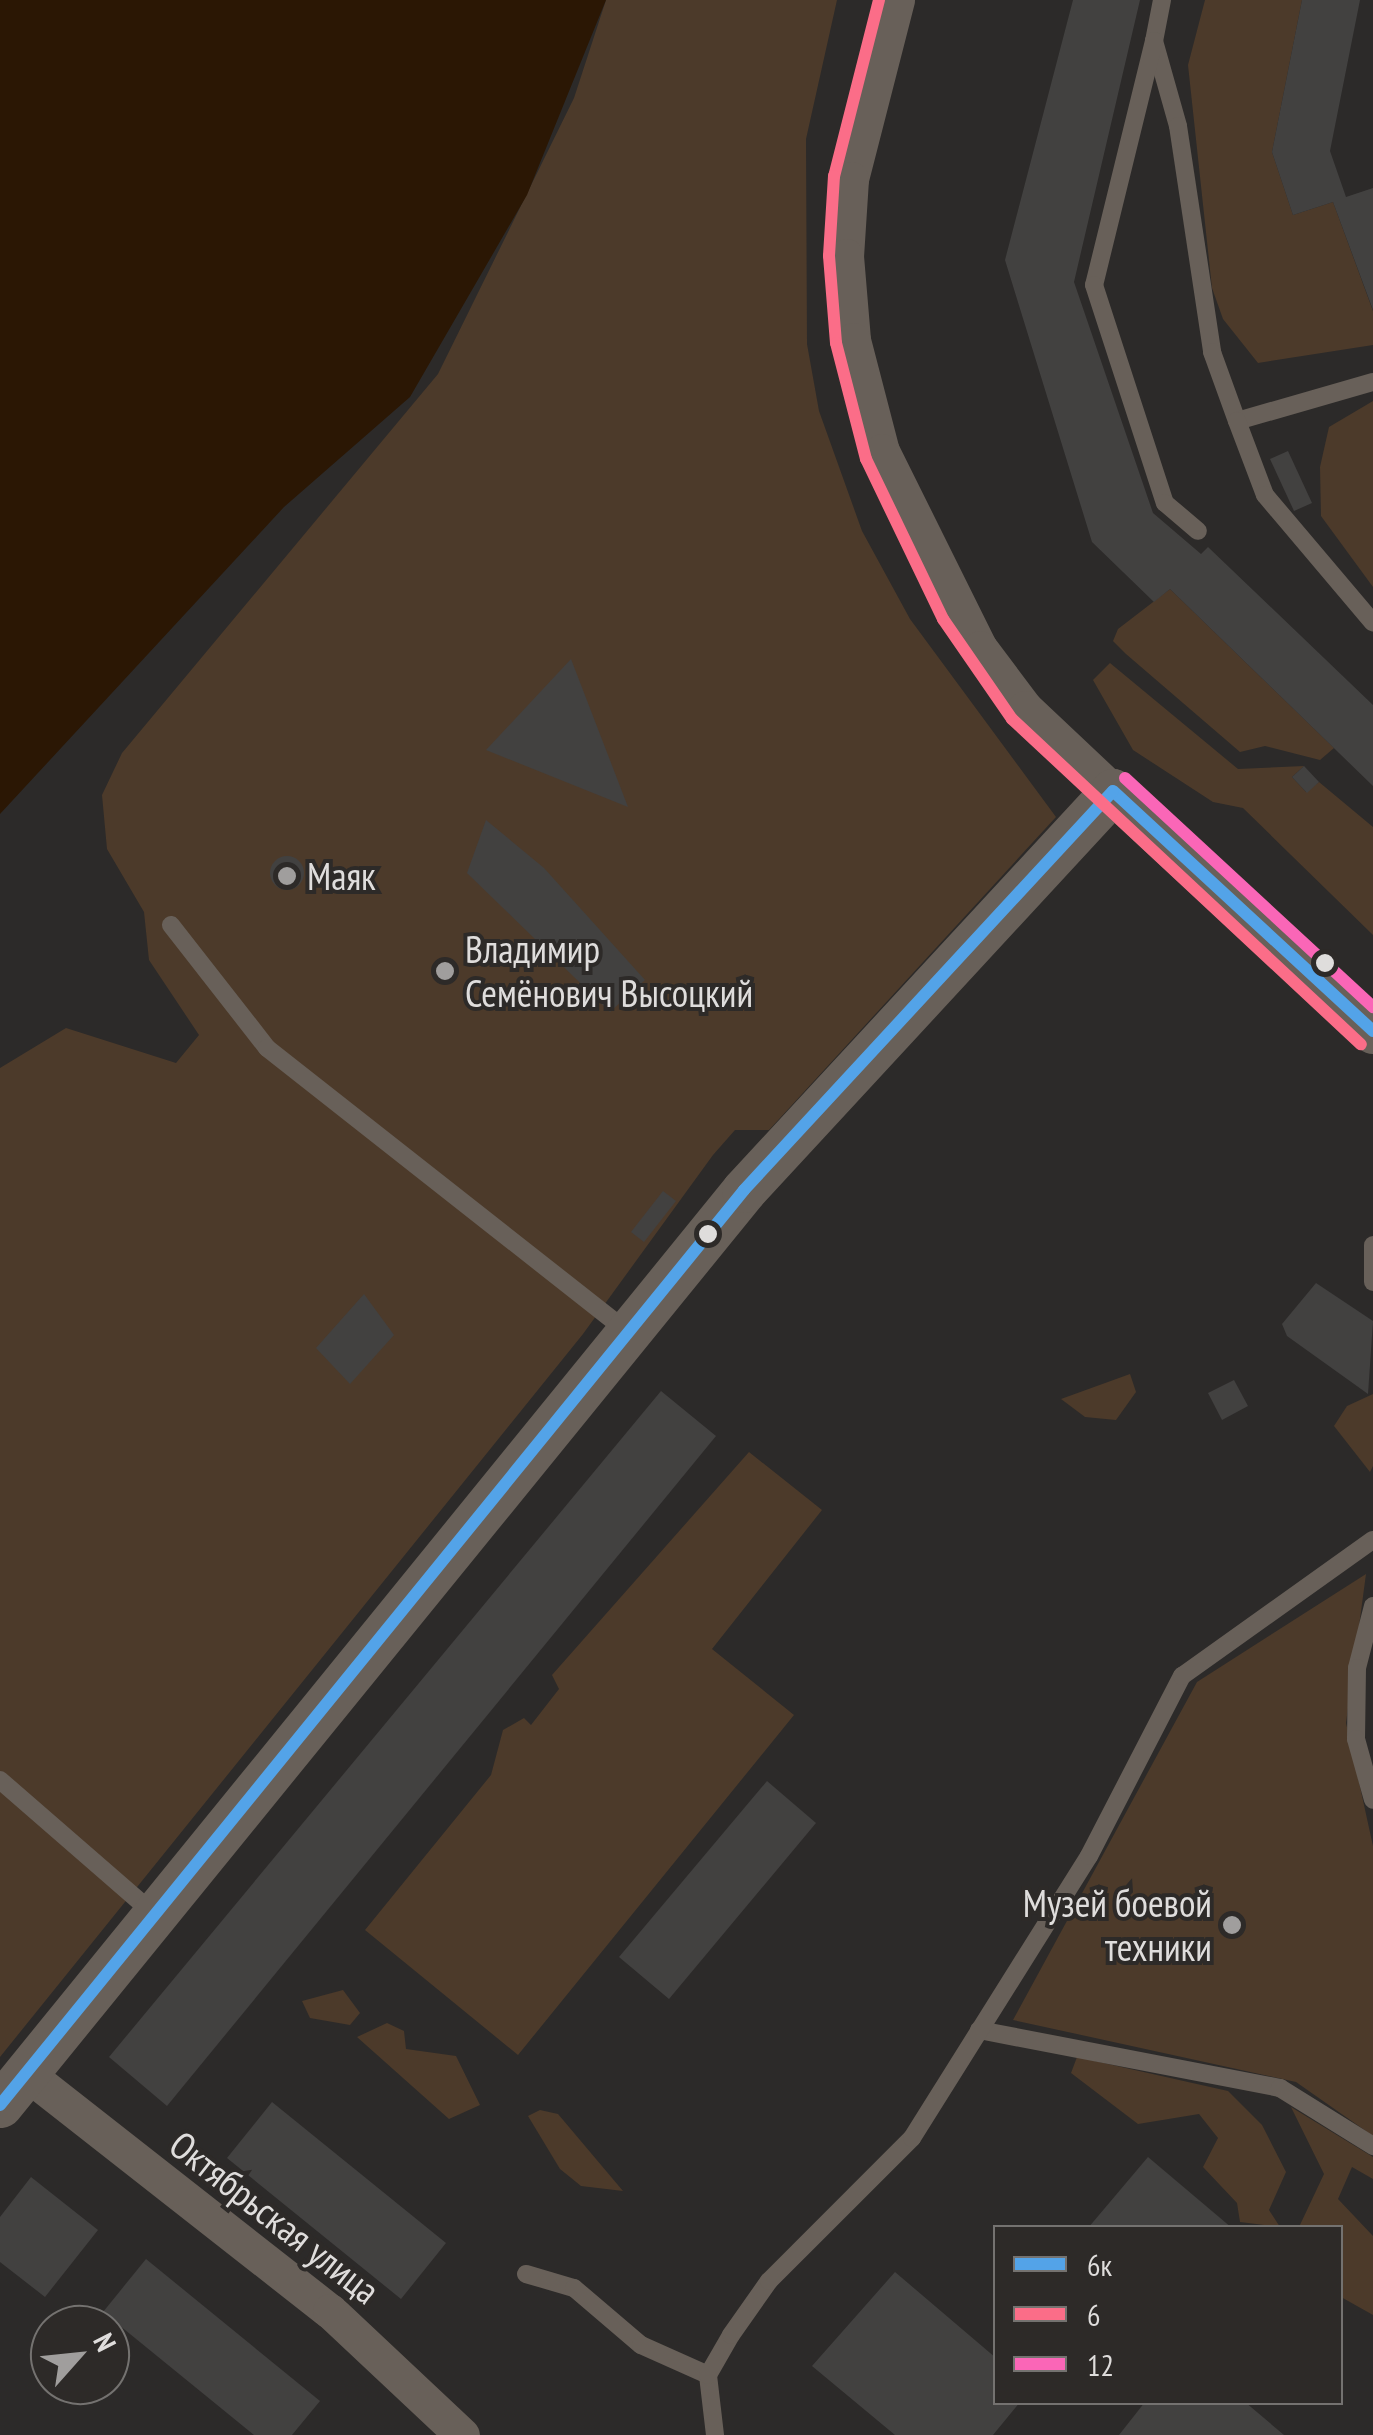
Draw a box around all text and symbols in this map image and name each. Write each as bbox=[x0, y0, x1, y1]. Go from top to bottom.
place label: Маяк bbox=[307, 853, 376, 899]
marker: Маяк bbox=[276, 865, 298, 887]
place label: Владимир Семёнович Высоцкий bbox=[465, 926, 753, 1016]
unlabelled marker bbox=[1315, 953, 1335, 973]
marker: Владимир Семёнович Высоцкий bbox=[434, 960, 456, 982]
unlabelled marker bbox=[698, 1224, 718, 1244]
place label: Музей боевой техники bbox=[1023, 1880, 1212, 1970]
marker: Музей боевой техники bbox=[1221, 1914, 1243, 1936]
street label: Октябрьская улица bbox=[161, 2121, 389, 2313]
legend bbox=[993, 2225, 1343, 2405]
text: 6к bbox=[1087, 2245, 1112, 2284]
text: 6 bbox=[1087, 2295, 1101, 2334]
north arrow bbox=[30, 2305, 130, 2405]
text: N bbox=[85, 2327, 125, 2357]
text: 12 bbox=[1087, 2345, 1114, 2384]

